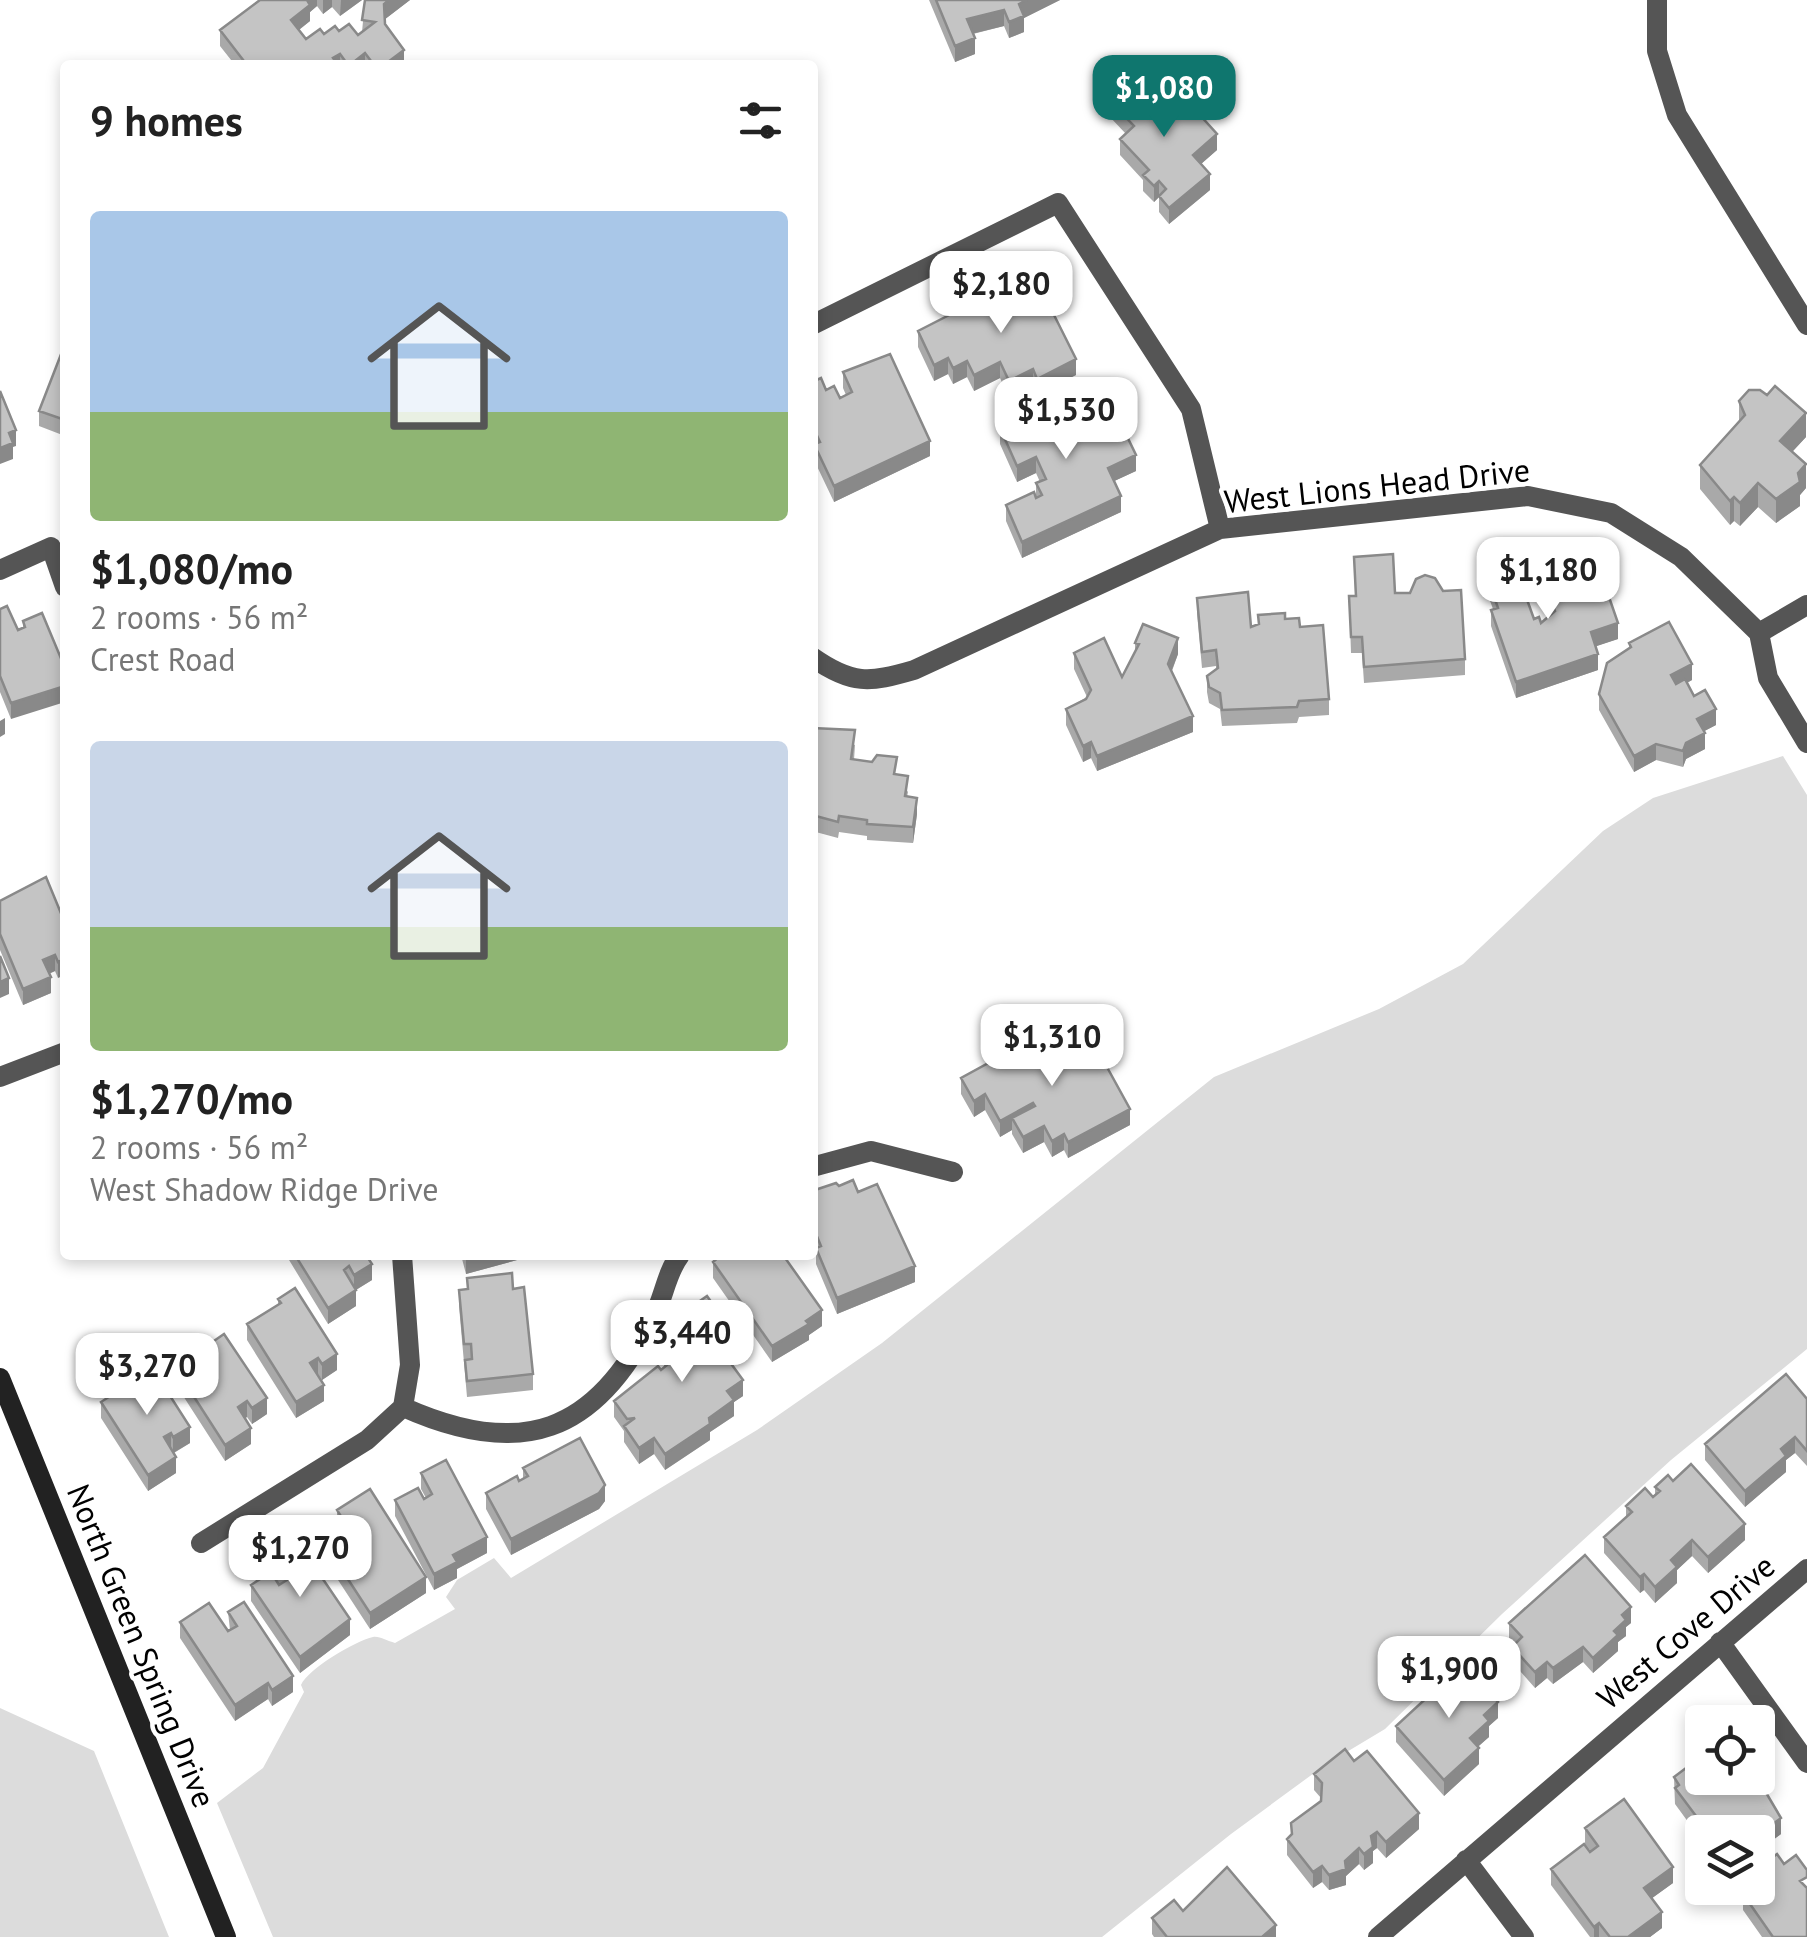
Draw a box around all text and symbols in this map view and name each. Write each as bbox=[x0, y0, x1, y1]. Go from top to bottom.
pin: $1,080 bbox=[1083, 55, 1245, 140]
text: $1,080 bbox=[1115, 66, 1213, 108]
text: 9 homes bbox=[90, 93, 243, 148]
icon: filters bbox=[733, 93, 788, 148]
pin: $2,180 bbox=[920, 251, 1082, 336]
text: $2,180 bbox=[952, 262, 1050, 304]
icon: home bbox=[349, 276, 529, 456]
pin: $1,530 bbox=[985, 377, 1147, 462]
text: $1,530 bbox=[1017, 388, 1115, 430]
street label: West Lions Head Drive bbox=[1222, 448, 1532, 522]
pin: $1,180 bbox=[1467, 537, 1629, 622]
text: $1,080/mo bbox=[90, 541, 293, 596]
text: $1,180 bbox=[1499, 548, 1597, 590]
text: 2 rooms · 56 m² bbox=[90, 596, 308, 638]
text: Crest Road bbox=[90, 638, 235, 680]
icon: home bbox=[349, 806, 529, 986]
pin: $1,310 bbox=[971, 1004, 1133, 1089]
text: $1,310 bbox=[1003, 1015, 1101, 1057]
text: $1,270/mo bbox=[90, 1071, 293, 1126]
text: 2 rooms · 56 m² bbox=[90, 1126, 308, 1168]
text: West Shadow Ridge Drive bbox=[90, 1168, 438, 1210]
pin: $3,440 bbox=[601, 1300, 763, 1385]
text: $3,440 bbox=[633, 1311, 731, 1353]
pin: $3,270 bbox=[66, 1333, 228, 1418]
text: $3,270 bbox=[98, 1344, 196, 1386]
street label: North Green Spring Drive bbox=[58, 1478, 226, 1813]
pin: $1,270 bbox=[219, 1515, 381, 1600]
text: $1,270 bbox=[251, 1526, 349, 1568]
street label: West Cove Drive bbox=[1588, 1545, 1783, 1718]
pin: $1,900 bbox=[1368, 1636, 1530, 1721]
text: $1,900 bbox=[1400, 1647, 1498, 1689]
map controls bbox=[1685, 1705, 1775, 1905]
button: locate bbox=[1685, 1705, 1775, 1795]
button: layers bbox=[1685, 1815, 1775, 1905]

